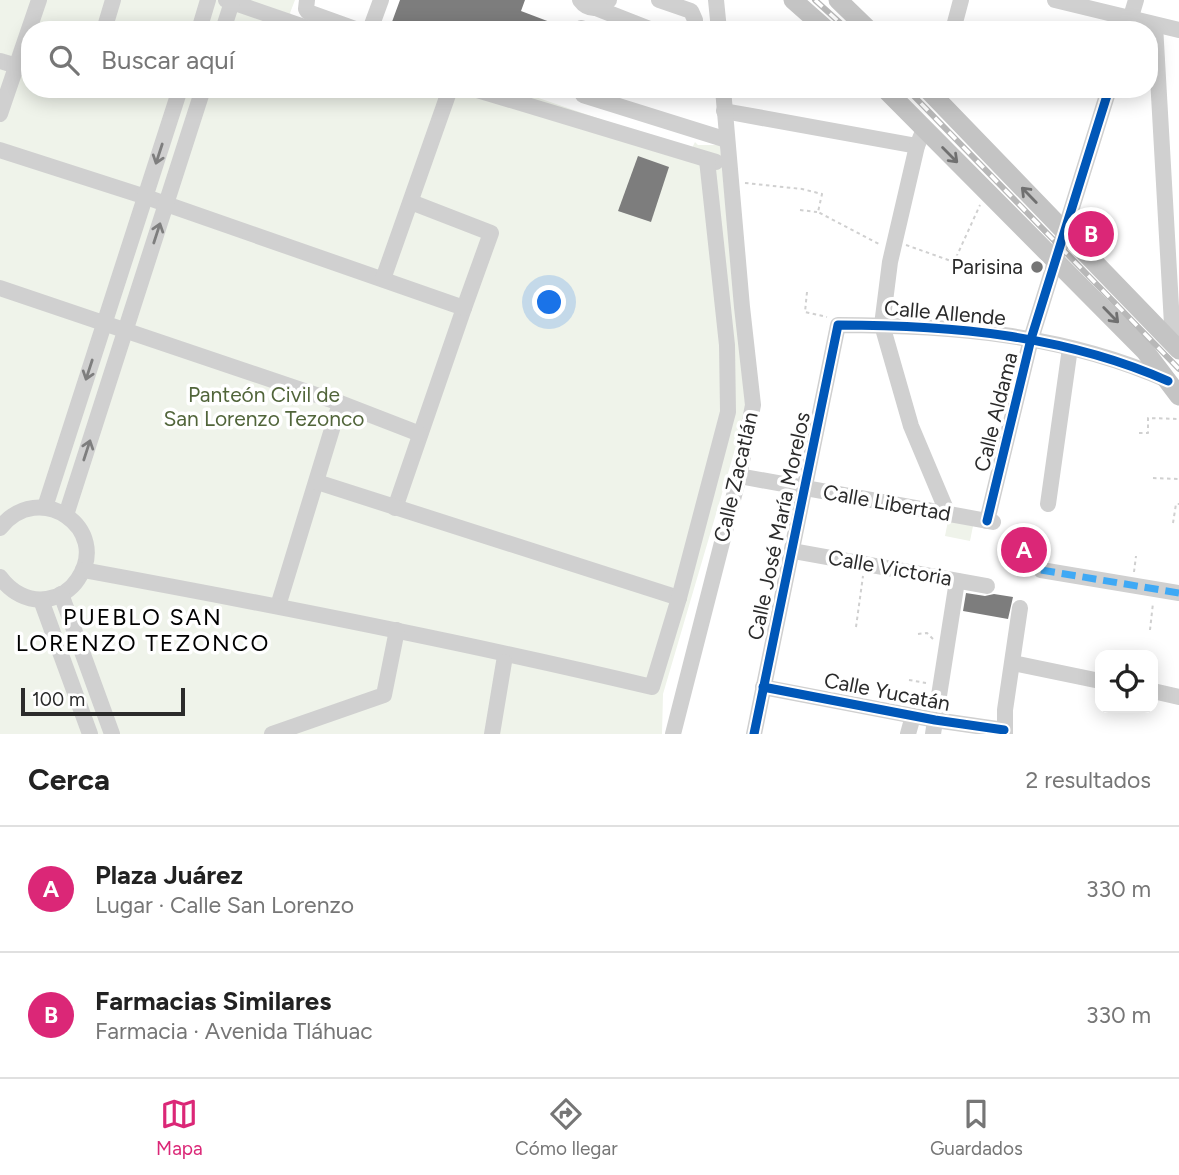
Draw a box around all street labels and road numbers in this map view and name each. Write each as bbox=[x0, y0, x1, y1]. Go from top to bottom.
street label: Calle Allende bbox=[883, 295, 1007, 330]
street label: Calle Aldama bbox=[969, 350, 1022, 474]
street label: Calle Zacatlán bbox=[708, 409, 763, 544]
street label: Calle José María Morelos bbox=[742, 410, 815, 642]
street label: Calle Libertad bbox=[821, 479, 953, 526]
street label: Calle Victoria bbox=[826, 544, 954, 591]
street label: Calle Yucatán bbox=[822, 667, 952, 716]

